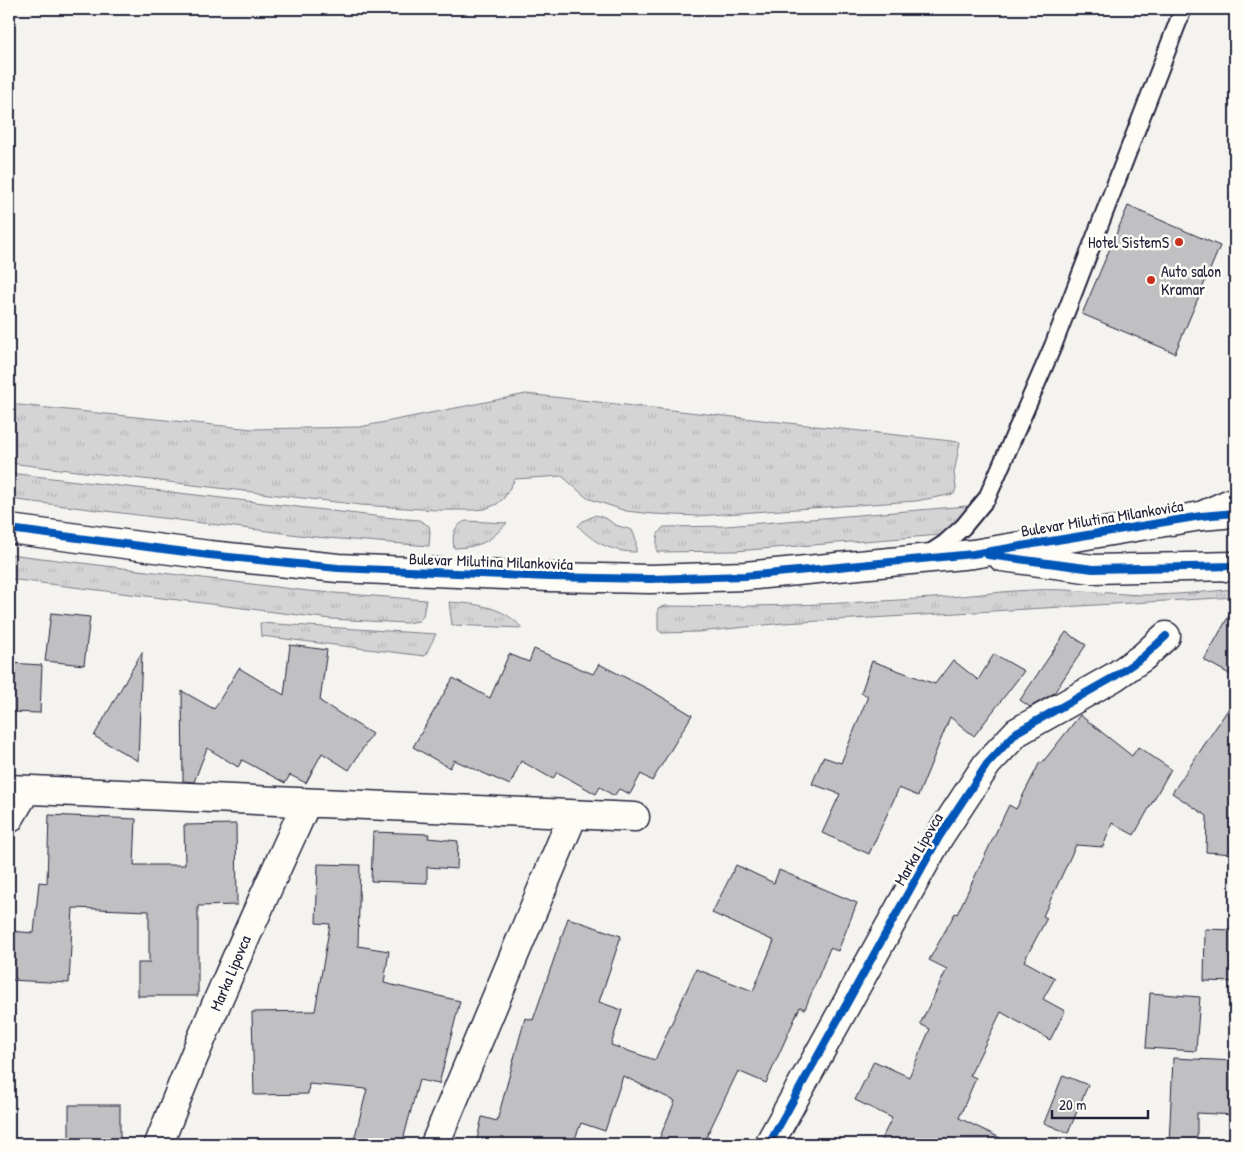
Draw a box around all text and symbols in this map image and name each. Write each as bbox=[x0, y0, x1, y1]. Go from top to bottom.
place label: Hotel SistemS bbox=[1088, 231, 1170, 253]
marker: Hotel SistemS bbox=[1173, 236, 1185, 248]
place label: Auto salon Kramar bbox=[1161, 260, 1221, 300]
marker: Auto salon Kramar bbox=[1145, 274, 1157, 286]
street label: Bulevar Milutina Milankovića bbox=[1019, 494, 1185, 542]
street label: Bulevar Milutina Milankovića bbox=[409, 547, 573, 575]
street label: Marka Lipovca bbox=[888, 809, 948, 889]
street label: Marka Lipovca bbox=[204, 932, 256, 1014]
scale bar bbox=[1052, 1088, 1148, 1120]
text: 20 m bbox=[1059, 1094, 1086, 1115]

